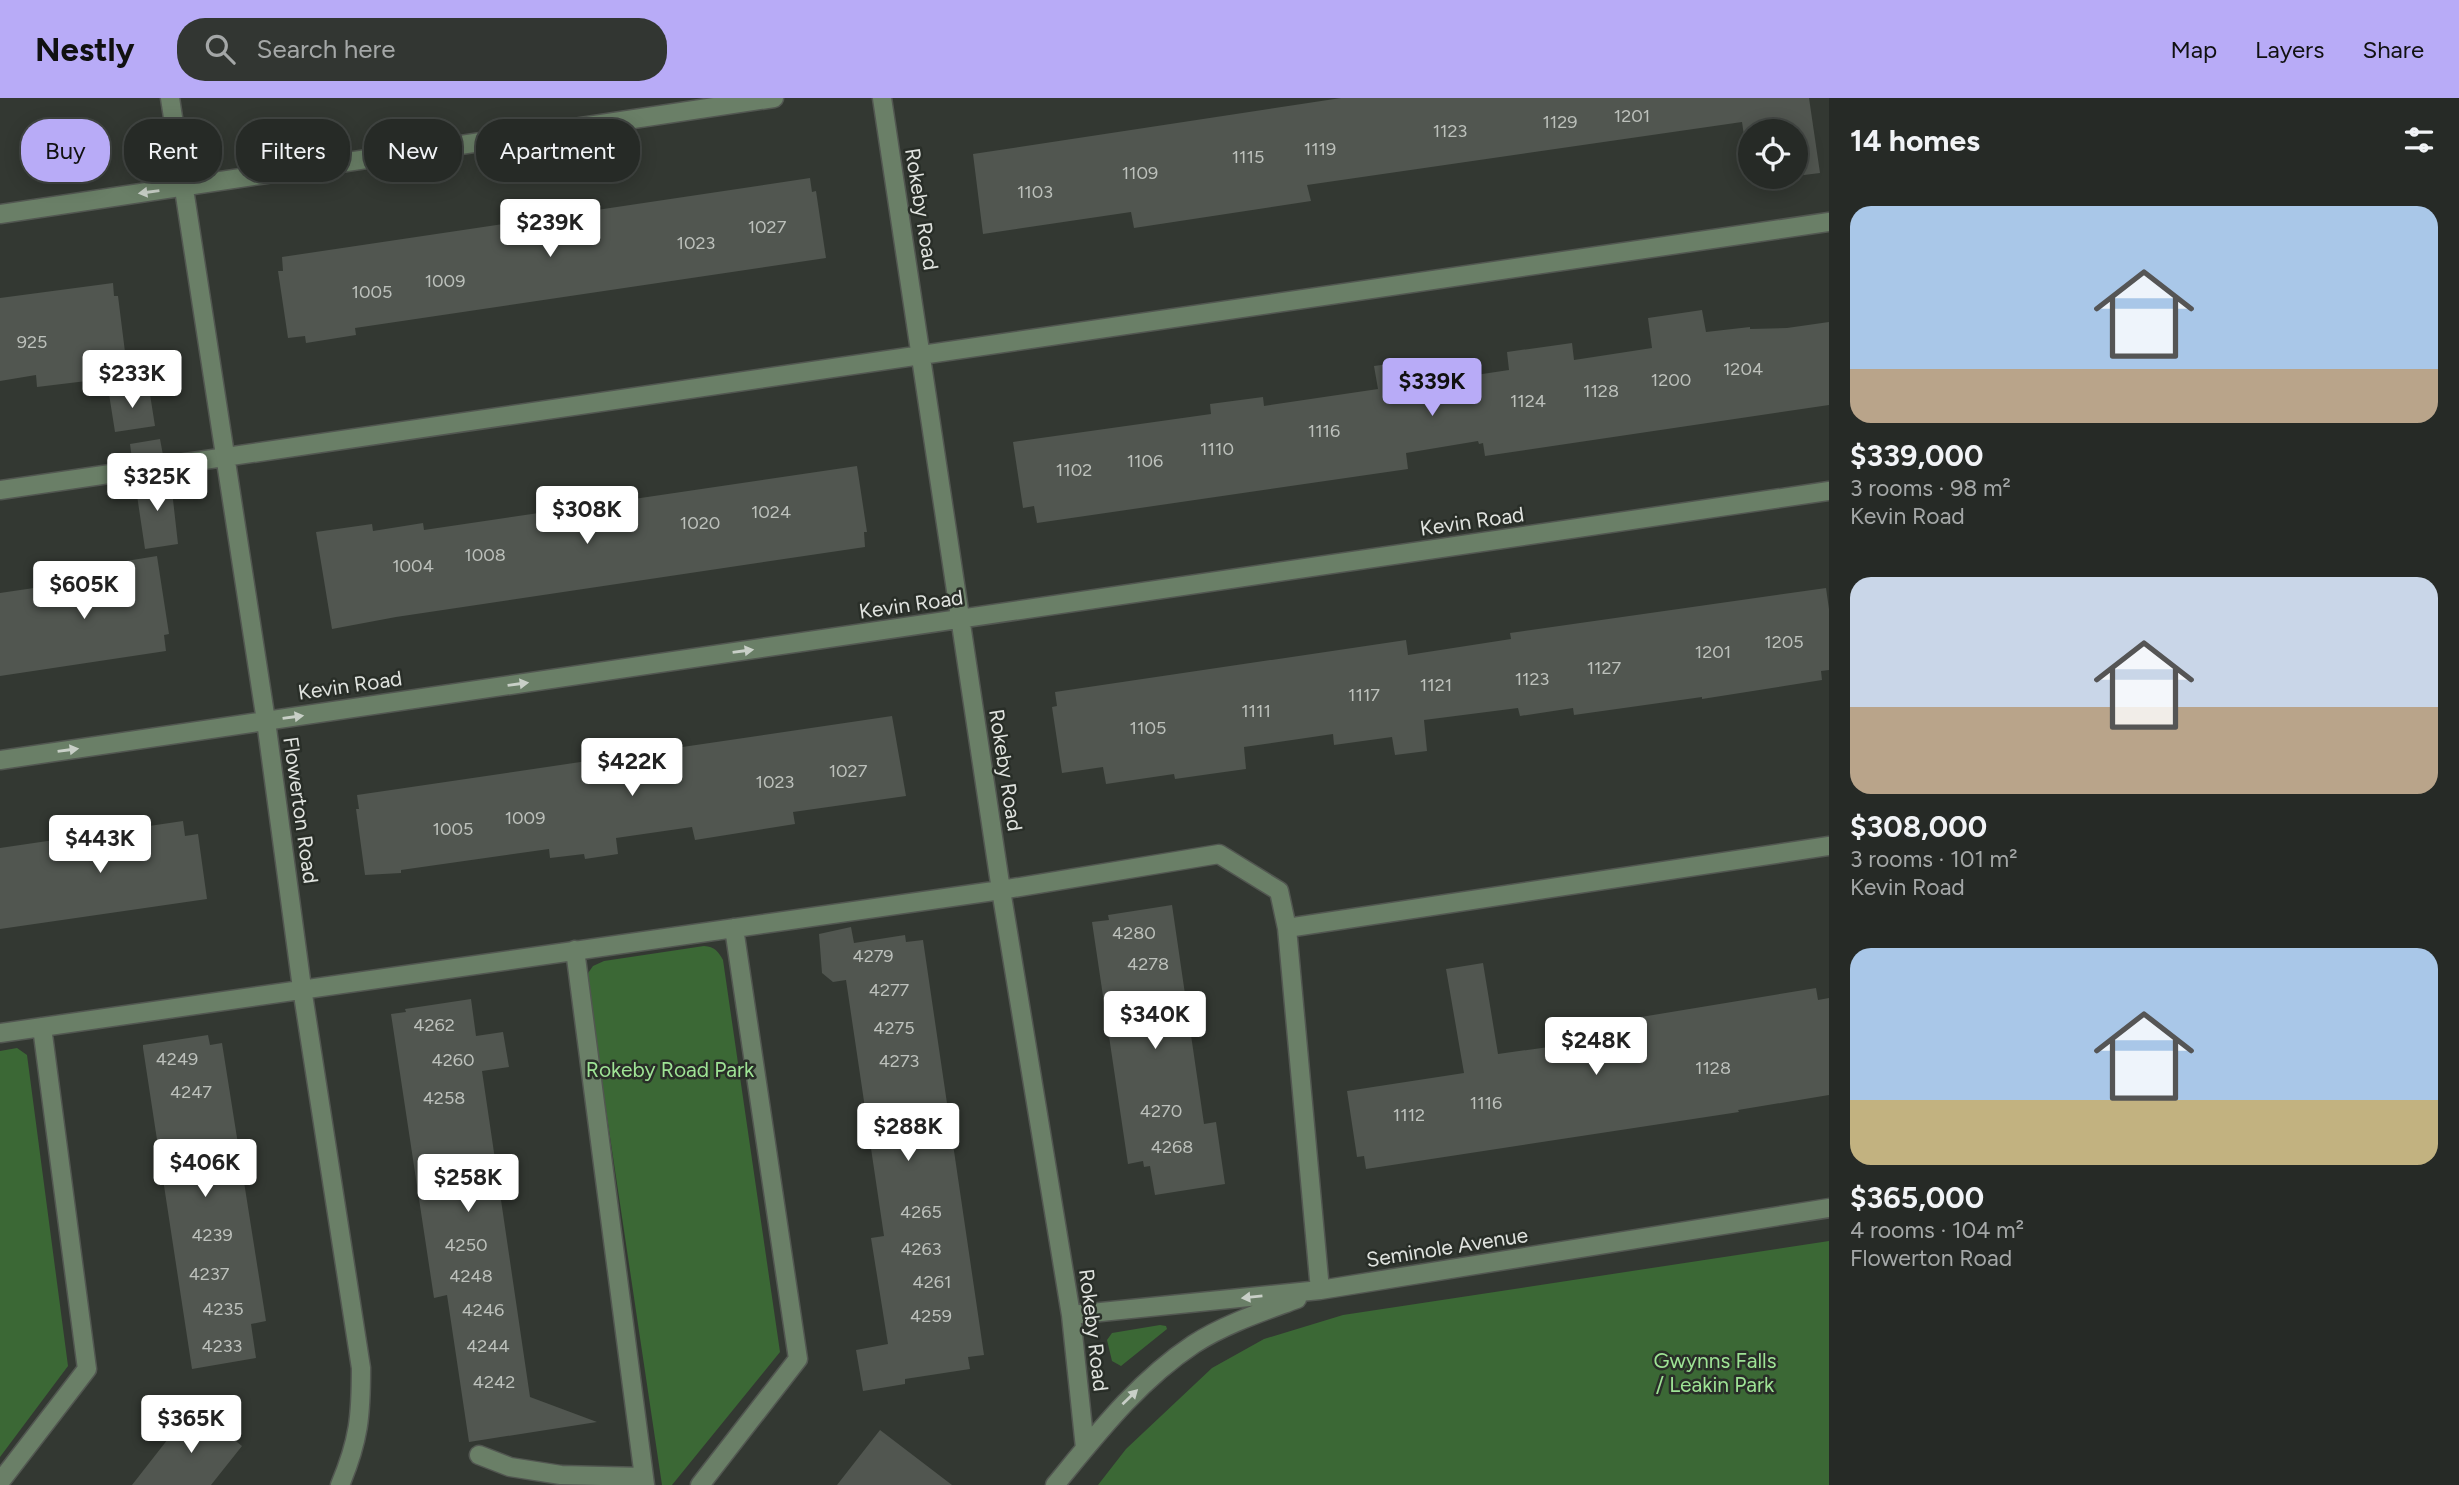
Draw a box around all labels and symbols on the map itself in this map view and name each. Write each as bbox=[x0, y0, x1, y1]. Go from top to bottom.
house number: 1201 bbox=[1614, 105, 1650, 127]
house number: 1129 bbox=[1542, 111, 1578, 133]
house number: 1123 bbox=[1433, 120, 1467, 142]
house number: 1119 bbox=[1304, 138, 1336, 160]
street label: Rokeby Road bbox=[900, 146, 944, 272]
house number: 1115 bbox=[1232, 146, 1264, 168]
house number: 1109 bbox=[1122, 162, 1158, 184]
house number: 1103 bbox=[1017, 181, 1053, 203]
one-way arrow bbox=[138, 187, 160, 198]
pin: $239K bbox=[501, 200, 599, 259]
house number: 1027 bbox=[748, 216, 787, 238]
house number: 1023 bbox=[677, 232, 715, 254]
house number: 1009 bbox=[425, 270, 465, 292]
house number: 1005 bbox=[352, 281, 392, 303]
house number: 925 bbox=[17, 331, 47, 353]
pin: $233K bbox=[83, 350, 181, 410]
pin: $339K bbox=[1383, 358, 1481, 418]
house number: 1204 bbox=[1723, 358, 1763, 380]
house number: 1200 bbox=[1651, 369, 1691, 391]
house number: 1128 bbox=[1583, 380, 1619, 402]
house number: 1124 bbox=[1510, 390, 1546, 412]
house number: 1116 bbox=[1308, 420, 1340, 442]
house number: 1110 bbox=[1200, 438, 1234, 460]
house number: 1106 bbox=[1127, 450, 1163, 472]
pin: $325K bbox=[108, 454, 206, 513]
house number: 1102 bbox=[1056, 459, 1092, 481]
pin: $308K bbox=[538, 486, 636, 546]
house number: 1024 bbox=[751, 501, 791, 523]
street label: Kevin Road bbox=[1418, 501, 1526, 541]
house number: 1020 bbox=[680, 512, 720, 534]
house number: 1008 bbox=[464, 544, 506, 566]
house number: 1004 bbox=[392, 555, 434, 577]
pin: $605K bbox=[35, 561, 133, 621]
street label: Kevin Road bbox=[857, 584, 965, 624]
house number: 1205 bbox=[1764, 631, 1804, 653]
house number: 1201 bbox=[1695, 641, 1731, 663]
one-way arrow bbox=[732, 645, 754, 656]
house number: 1127 bbox=[1587, 657, 1622, 679]
street label: Kevin Road bbox=[296, 665, 404, 705]
house number: 1123 bbox=[1515, 668, 1549, 690]
house number: 1121 bbox=[1420, 674, 1452, 696]
one-way arrow bbox=[507, 678, 529, 689]
house number: 1117 bbox=[1348, 684, 1380, 706]
house number: 1111 bbox=[1241, 700, 1271, 722]
street label: Rokeby Road bbox=[984, 707, 1028, 833]
one-way arrow bbox=[282, 711, 304, 722]
house number: 1105 bbox=[1130, 717, 1166, 739]
street label: Flowerton Road bbox=[278, 735, 324, 885]
pin: $422K bbox=[583, 738, 681, 798]
one-way arrow bbox=[57, 744, 79, 755]
house number: 1027 bbox=[829, 760, 868, 782]
house number: 1023 bbox=[756, 771, 794, 793]
house number: 1009 bbox=[505, 807, 545, 829]
pin: $443K bbox=[51, 816, 149, 875]
house number: 1005 bbox=[433, 818, 473, 840]
house number: 4280 bbox=[1112, 922, 1156, 944]
house number: 4279 bbox=[852, 945, 894, 967]
house number: 4278 bbox=[1127, 953, 1169, 975]
house number: 4277 bbox=[869, 979, 910, 1001]
pin: $340K bbox=[1106, 992, 1204, 1051]
house number: 4262 bbox=[413, 1014, 455, 1036]
house number: 4275 bbox=[873, 1017, 915, 1039]
pin: $248K bbox=[1547, 1018, 1645, 1077]
house number: 4249 bbox=[156, 1048, 198, 1070]
house number: 4260 bbox=[432, 1049, 474, 1071]
house number: 4273 bbox=[879, 1050, 919, 1072]
park label: Rokeby Road Park bbox=[586, 1057, 755, 1082]
house number: 1128 bbox=[1695, 1057, 1731, 1079]
house number: 4247 bbox=[170, 1081, 212, 1103]
house number: 4258 bbox=[423, 1087, 465, 1109]
house number: 1116 bbox=[1470, 1092, 1502, 1114]
house number: 4270 bbox=[1140, 1100, 1182, 1122]
pin: $288K bbox=[859, 1104, 957, 1163]
house number: 1112 bbox=[1393, 1104, 1425, 1126]
house number: 4268 bbox=[1151, 1136, 1193, 1158]
pin: $406K bbox=[156, 1140, 254, 1199]
pin: $258K bbox=[419, 1154, 517, 1214]
house number: 4265 bbox=[900, 1201, 942, 1223]
street label: Seminole Avenue bbox=[1364, 1222, 1530, 1272]
house number: 4239 bbox=[191, 1224, 233, 1246]
house number: 4250 bbox=[444, 1234, 488, 1256]
house number: 4263 bbox=[900, 1238, 942, 1260]
house number: 4237 bbox=[189, 1263, 230, 1285]
house number: 4248 bbox=[449, 1265, 493, 1287]
street label: Rokeby Road bbox=[1074, 1267, 1114, 1393]
house number: 4261 bbox=[913, 1271, 951, 1293]
one-way arrow bbox=[1241, 1292, 1263, 1303]
house number: 4235 bbox=[202, 1298, 244, 1320]
house number: 4246 bbox=[462, 1299, 504, 1321]
house number: 4259 bbox=[910, 1305, 952, 1327]
house number: 4233 bbox=[202, 1335, 242, 1357]
house number: 4244 bbox=[466, 1335, 510, 1357]
park label: Gwynns Falls / Leakin Park bbox=[1654, 1348, 1776, 1397]
house number: 4242 bbox=[473, 1371, 515, 1393]
one-way arrow bbox=[1121, 1390, 1138, 1406]
pin: $365K bbox=[142, 1396, 240, 1455]

